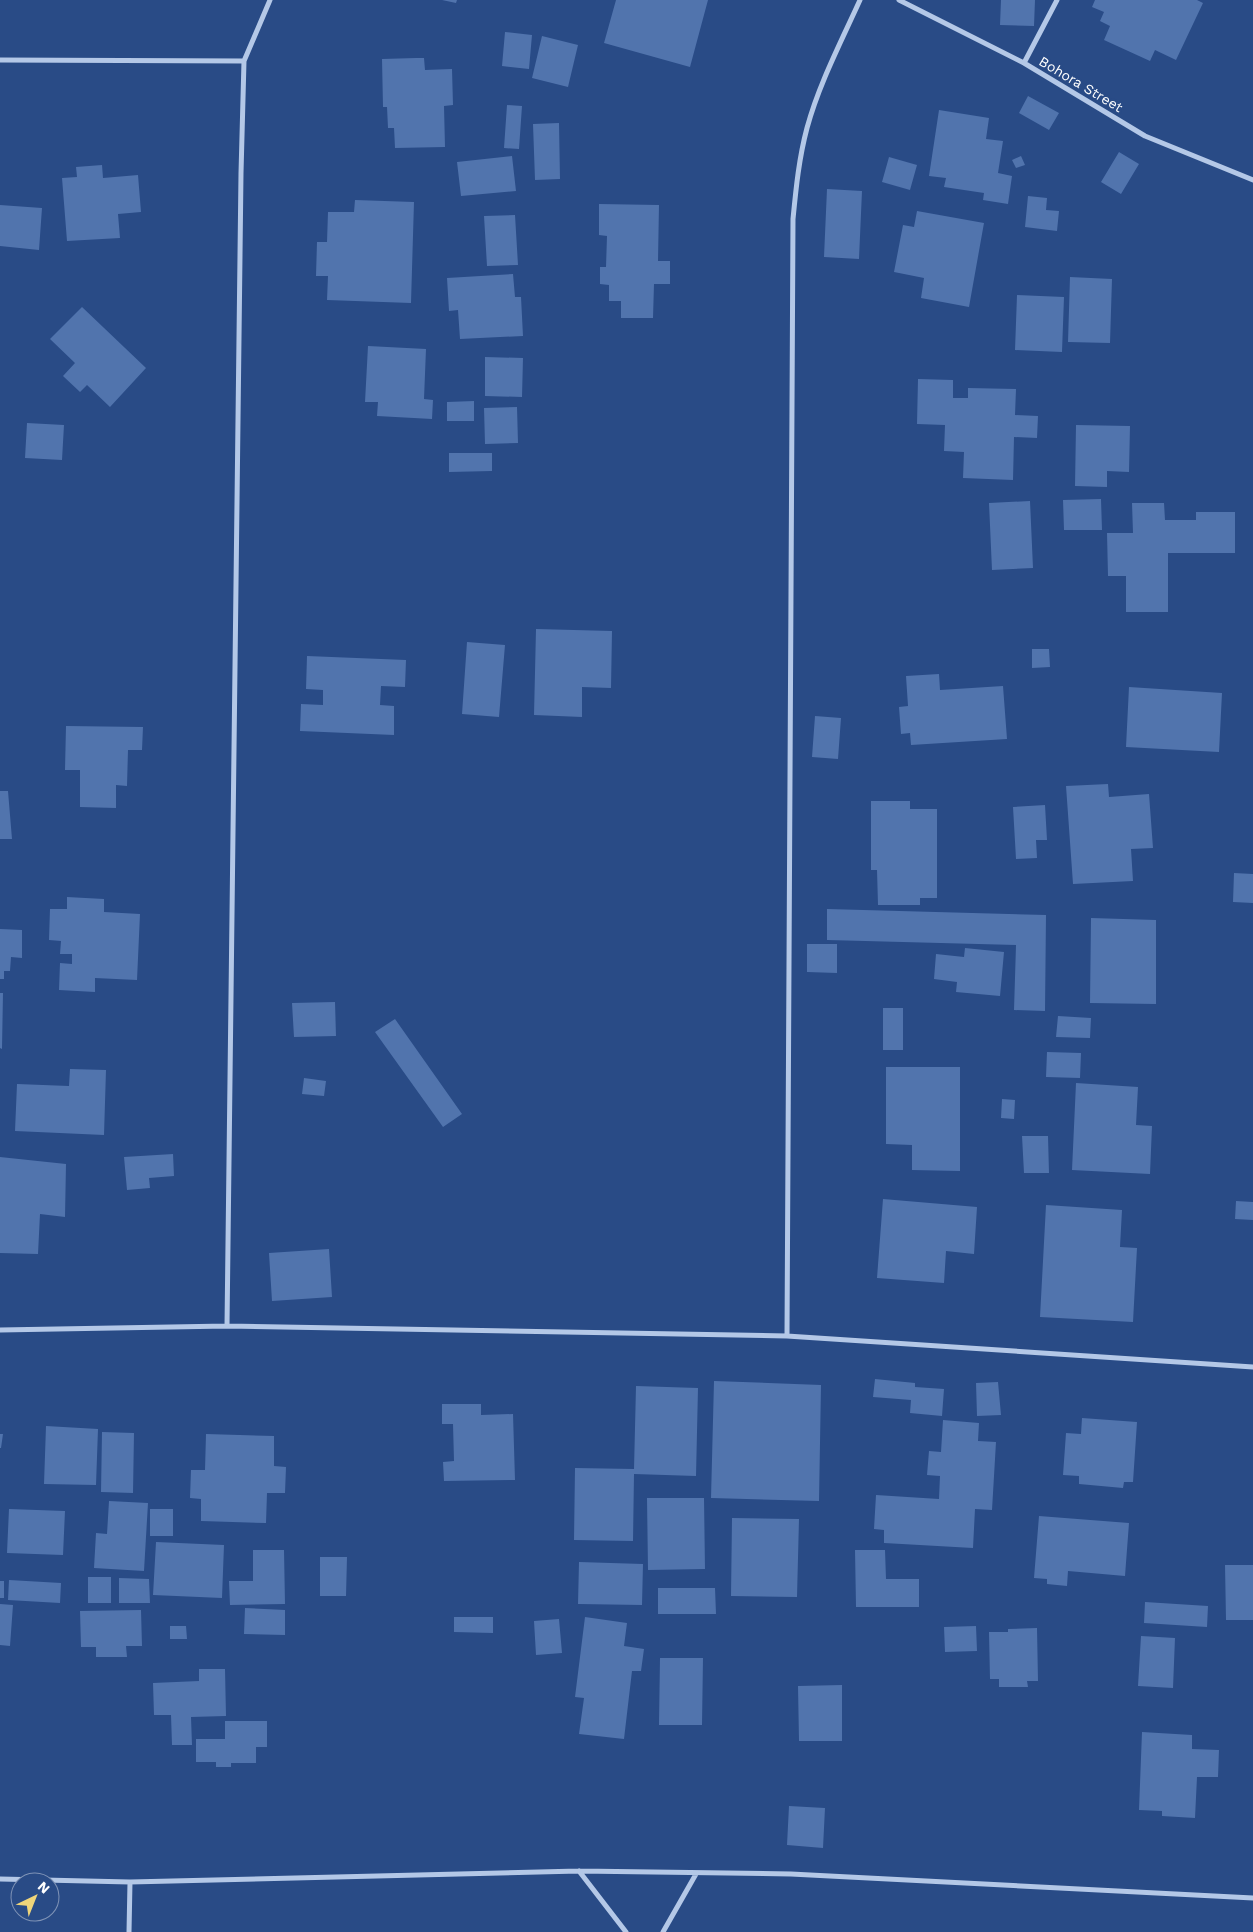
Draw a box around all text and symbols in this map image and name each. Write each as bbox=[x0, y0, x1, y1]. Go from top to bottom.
street label: Bohora Street bbox=[1036, 53, 1126, 115]
north arrow bbox=[10, 1872, 60, 1922]
text: N bbox=[35, 1878, 53, 1897]

